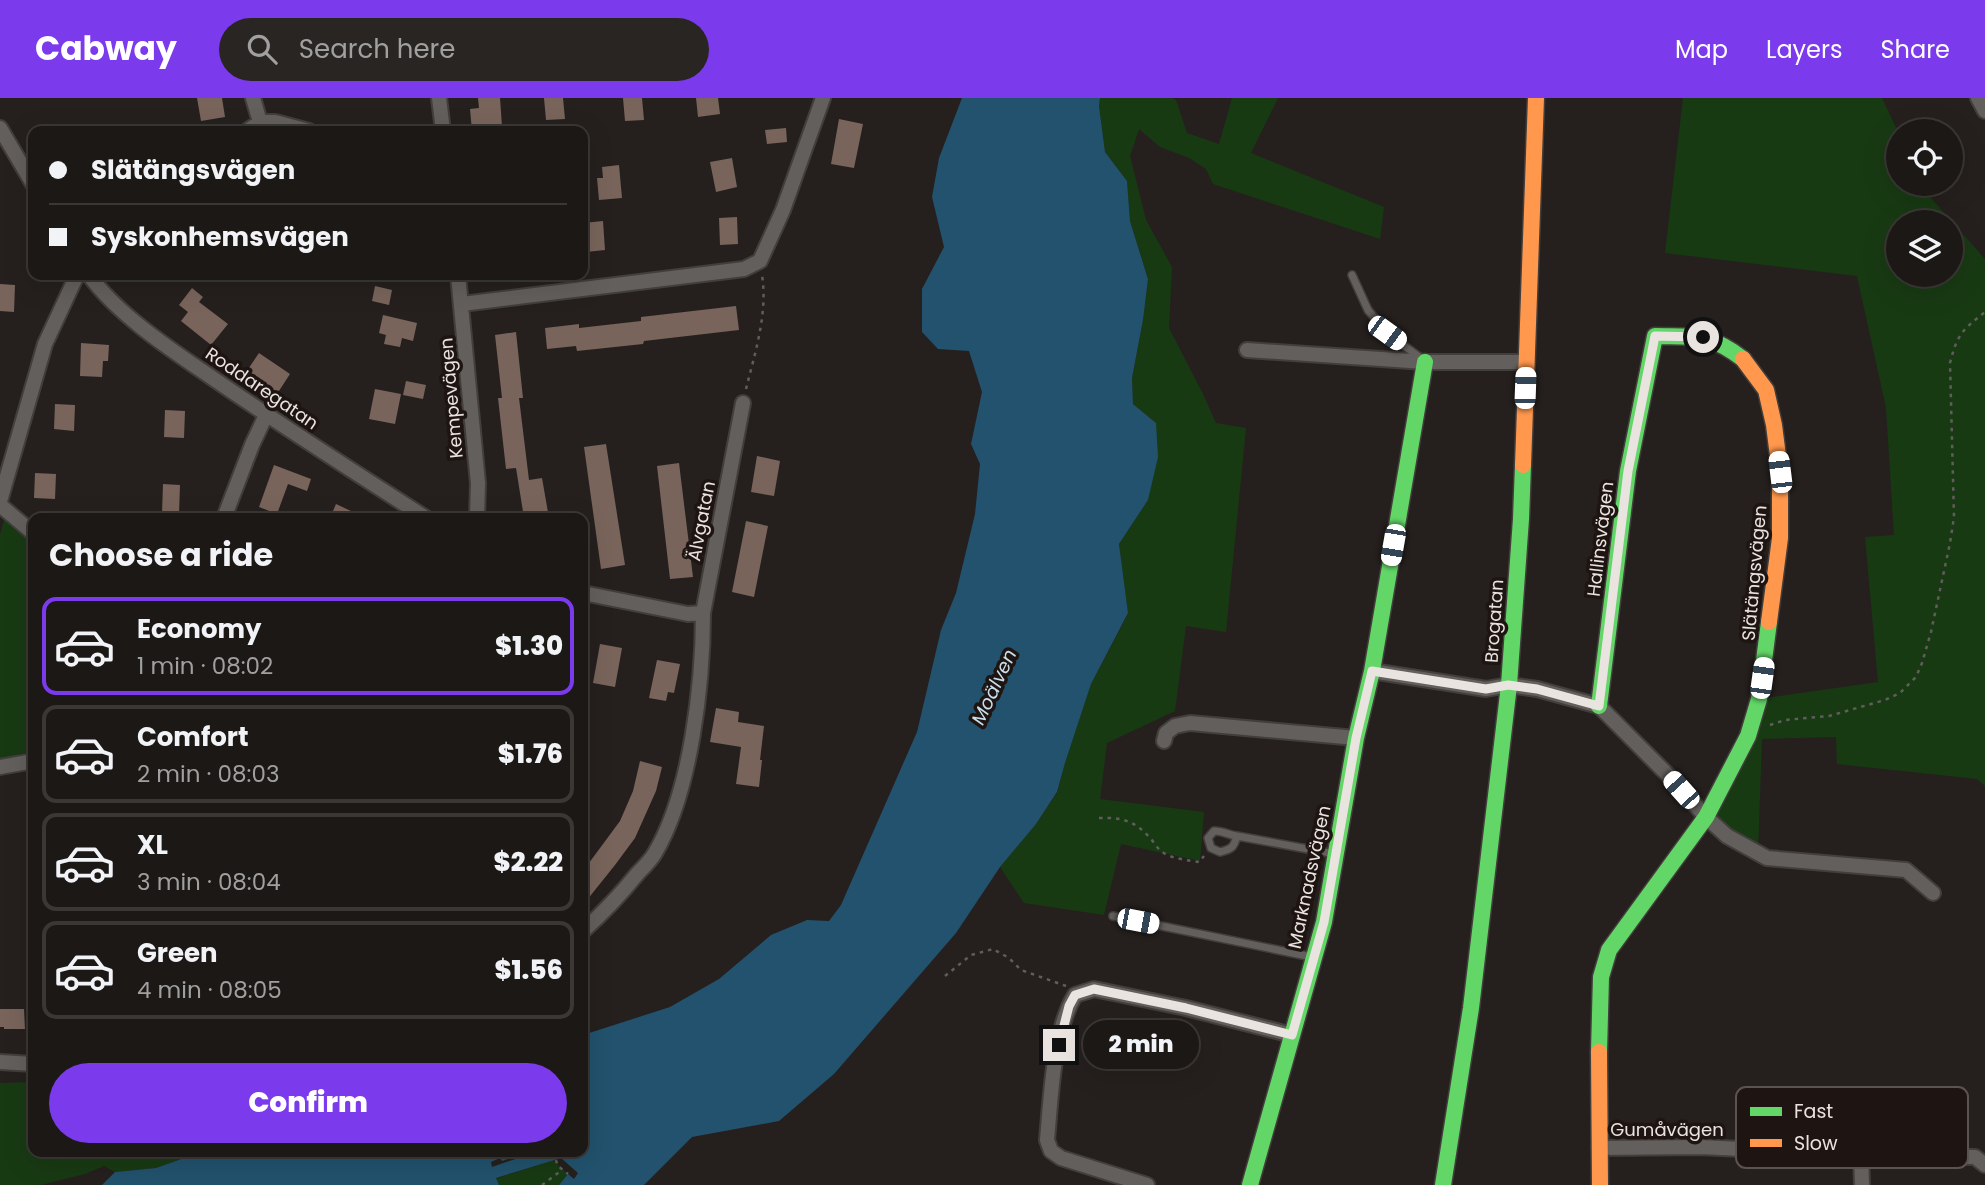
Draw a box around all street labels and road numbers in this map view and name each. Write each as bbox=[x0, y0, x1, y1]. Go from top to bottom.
street label: Kempevägen bbox=[433, 337, 469, 459]
street label: Roddaregatan bbox=[201, 341, 323, 435]
street label: Älvgatan bbox=[681, 479, 721, 563]
street label: Hallinsvägen bbox=[1581, 480, 1619, 598]
street label: Slätängsvägen bbox=[1736, 504, 1772, 642]
street label: Brogatan bbox=[1479, 578, 1509, 664]
street label: Marknadsvägen bbox=[1282, 803, 1336, 951]
street label: Gumåvägen bbox=[1610, 1117, 1724, 1142]

